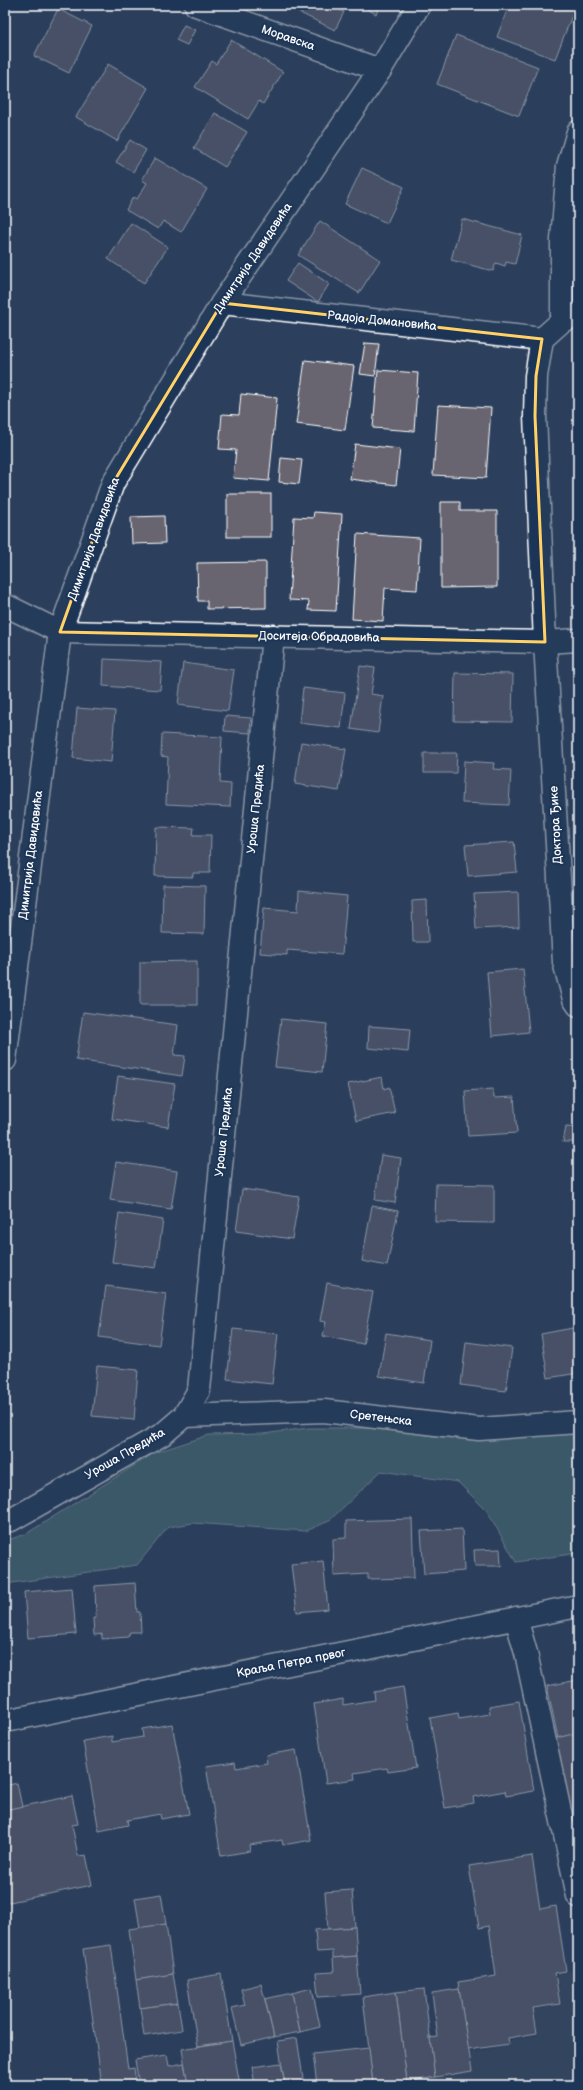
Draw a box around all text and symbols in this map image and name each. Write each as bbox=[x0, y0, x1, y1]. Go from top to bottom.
street label: Моравска bbox=[259, 22, 317, 54]
street label: Димитрија Давидовића bbox=[210, 200, 296, 316]
street label: Радоја Домановића bbox=[326, 308, 438, 334]
street label: Димитрија Давидовића bbox=[65, 475, 123, 603]
street label: Доситеја Обрадовића bbox=[258, 628, 380, 646]
street label: Уроша Предића bbox=[244, 763, 268, 855]
street label: Доктора Ђике bbox=[546, 785, 566, 865]
street label: Димитрија Давидовића bbox=[16, 790, 46, 920]
street label: Уроша Предића bbox=[212, 1086, 236, 1178]
street label: Сретењска bbox=[349, 1407, 413, 1429]
street label: Уроша Предића bbox=[82, 1425, 168, 1483]
street label: Краља Петра првог bbox=[235, 1645, 347, 1681]

